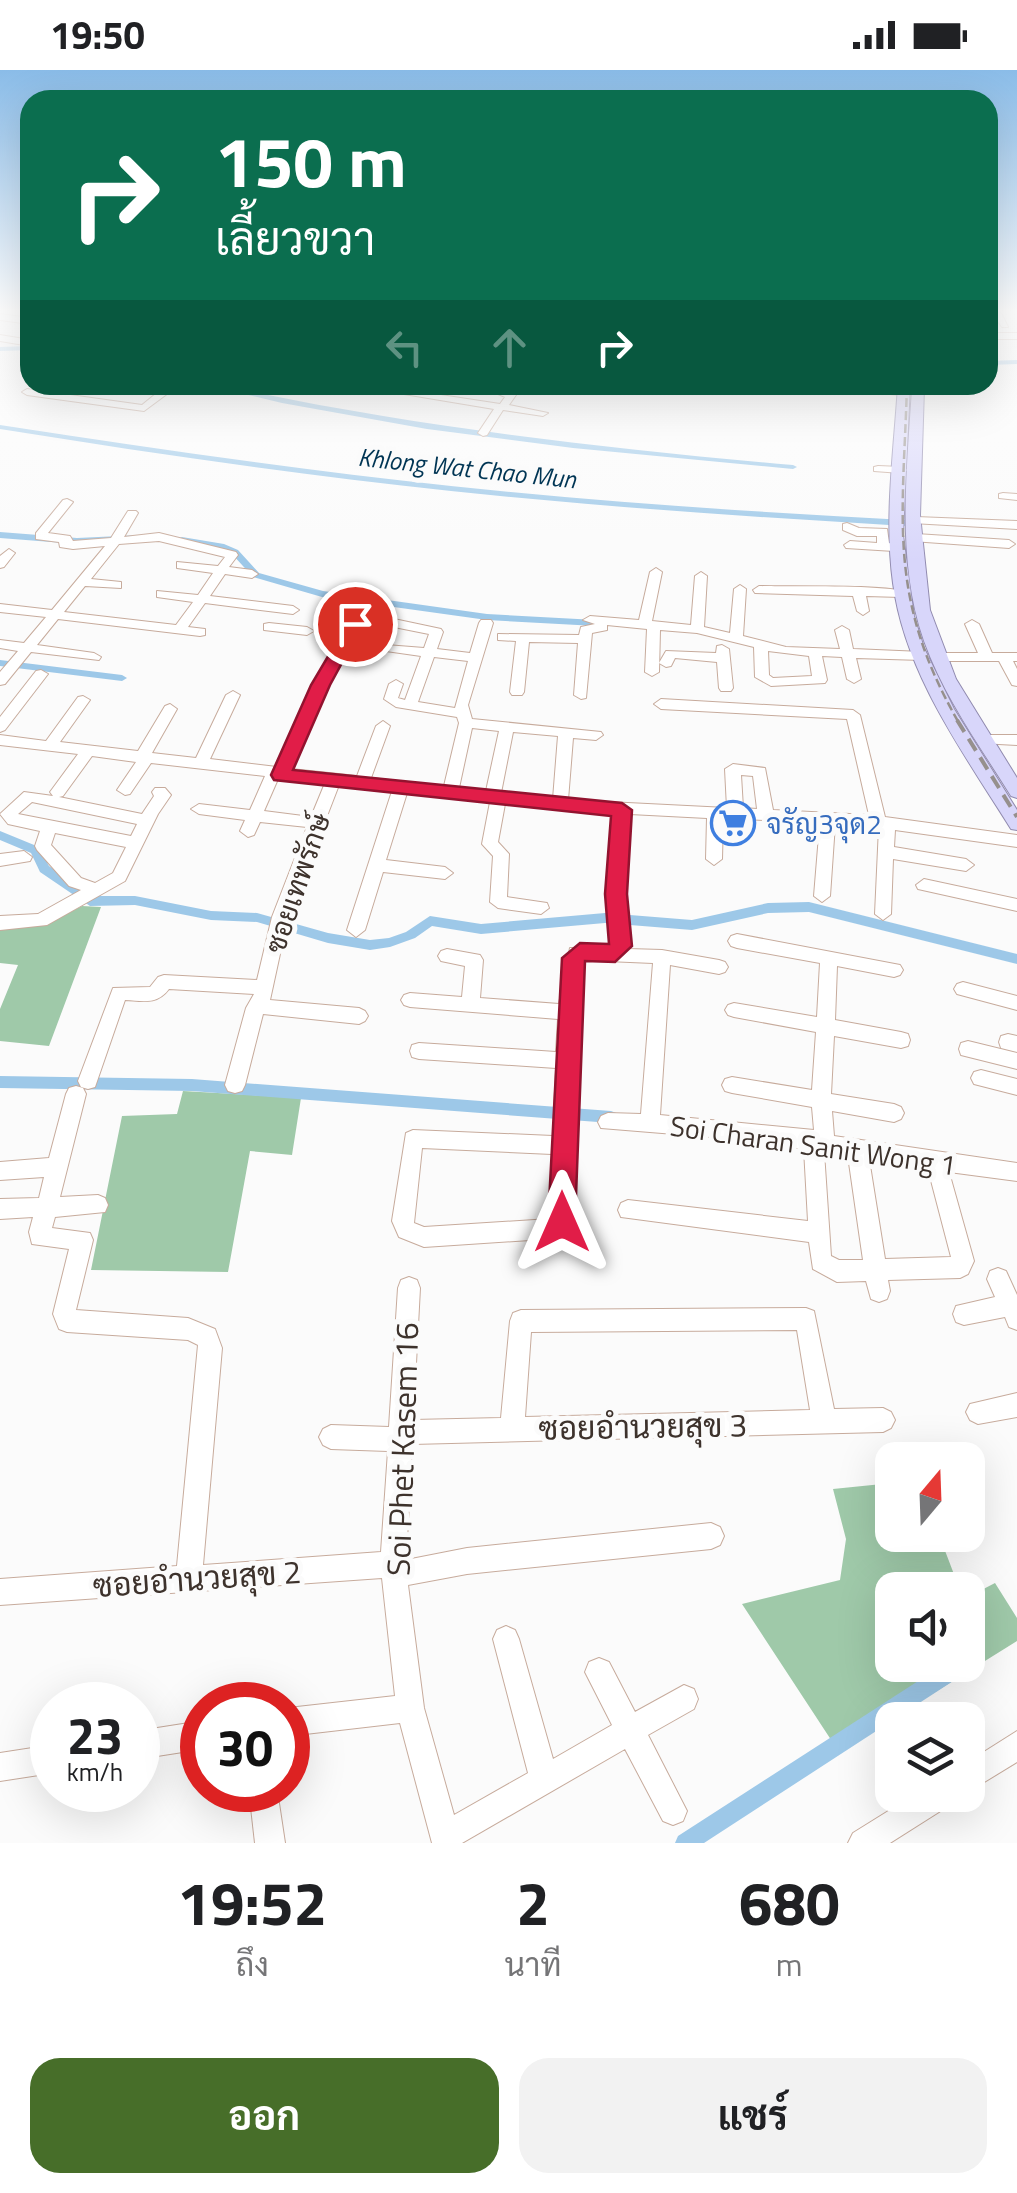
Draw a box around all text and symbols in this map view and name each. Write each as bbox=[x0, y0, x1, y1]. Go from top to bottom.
text: 19:50 bbox=[50, 6, 145, 64]
text: 150 m bbox=[215, 108, 407, 214]
icon: right bbox=[50, 130, 180, 260]
text: เลี้ยวขวา bbox=[215, 204, 375, 272]
icon: left bbox=[377, 320, 432, 375]
icon: ahead bbox=[482, 320, 537, 375]
icon: right bbox=[587, 320, 642, 375]
water label: Khlong Wat Chao Mun bbox=[356, 438, 578, 498]
pin bbox=[313, 582, 398, 667]
icon: arrive bbox=[328, 597, 383, 652]
supermarket icon: จรัญ3จุด2 bbox=[710, 800, 756, 846]
place label: จรัญ3จุด2 bbox=[766, 802, 882, 845]
street label: ซอยเทพรักษ์ bbox=[253, 806, 341, 959]
street label: Soi Charan Sanit Wong 1 bbox=[667, 1104, 959, 1186]
position arrow bbox=[510, 1170, 614, 1274]
street label: Soi Phet Kasem 16 bbox=[374, 1321, 430, 1577]
street label: ซอยอำนวยสุข 3 bbox=[538, 1400, 748, 1452]
north arrow bbox=[875, 1442, 985, 1552]
map controls bbox=[875, 1442, 985, 1812]
street label: ซอยอำนวยสุข 2 bbox=[91, 1547, 303, 1609]
button: sound bbox=[875, 1572, 985, 1682]
speed limit sign: 30 bbox=[180, 1682, 310, 1812]
text: 23 bbox=[67, 1697, 123, 1773]
button: layers bbox=[875, 1702, 985, 1812]
text: km/h bbox=[67, 1753, 123, 1791]
text: 19:52 bbox=[177, 1857, 327, 1948]
text: 2 bbox=[516, 1857, 550, 1948]
text: 680 bbox=[739, 1857, 840, 1948]
text: ถึง bbox=[236, 1940, 269, 1988]
text: นาที bbox=[504, 1940, 561, 1988]
text: m bbox=[776, 1940, 803, 1988]
button: ออก bbox=[30, 2058, 499, 2173]
button: แชร์ bbox=[519, 2058, 987, 2173]

